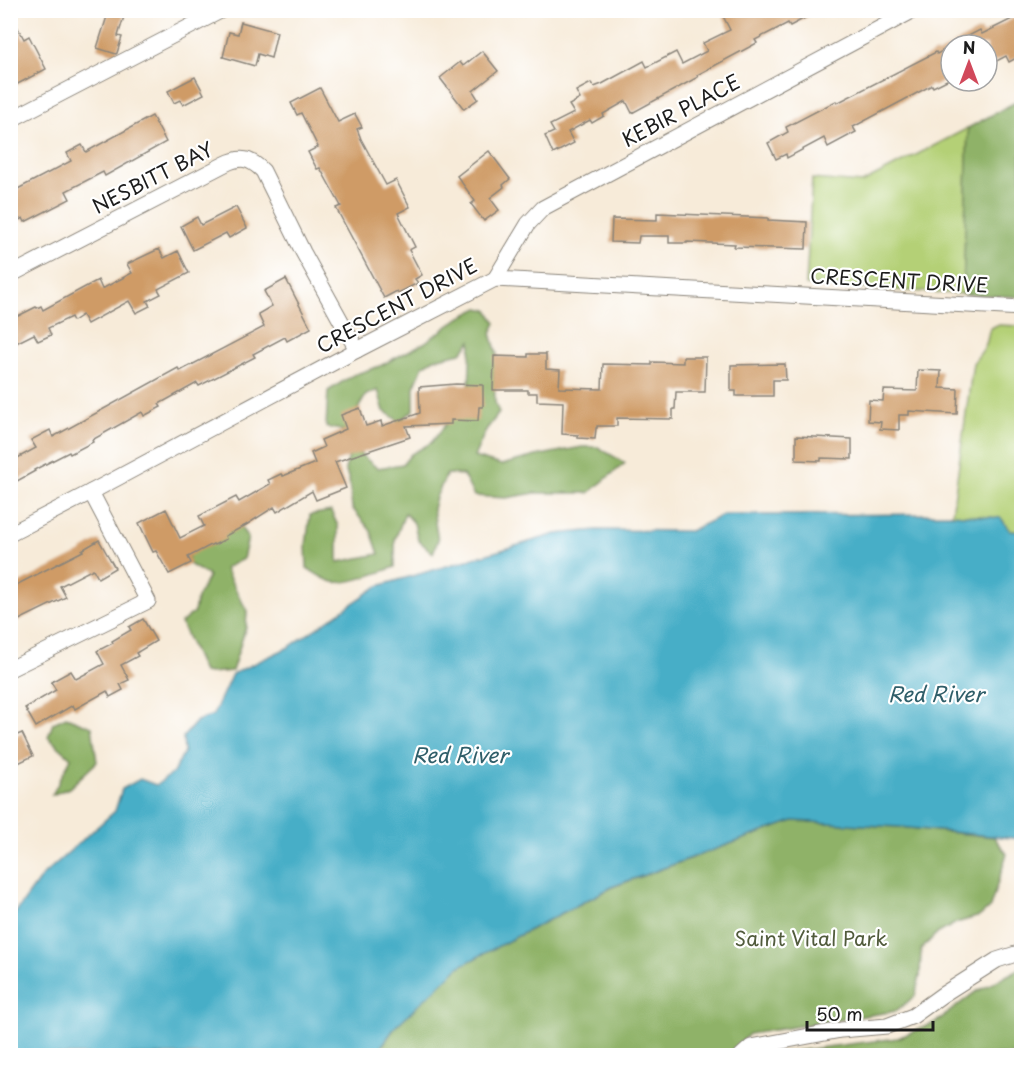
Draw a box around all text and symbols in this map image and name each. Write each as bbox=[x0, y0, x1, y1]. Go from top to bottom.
north arrow bbox=[939, 33, 999, 93]
text: N bbox=[963, 35, 975, 59]
street label: KEBIR PLACE bbox=[616, 66, 745, 154]
street label: NESBITT BAY bbox=[87, 134, 218, 221]
street label: CRESCENT DRIVE bbox=[311, 250, 482, 360]
street label: CRESCENT DRIVE bbox=[809, 260, 989, 300]
water label: Red River bbox=[888, 677, 986, 709]
water label: Red River bbox=[412, 738, 510, 770]
park label: Saint Vital Park bbox=[735, 923, 887, 953]
scale bar bbox=[807, 994, 933, 1032]
text: 50 m bbox=[816, 1000, 863, 1027]

